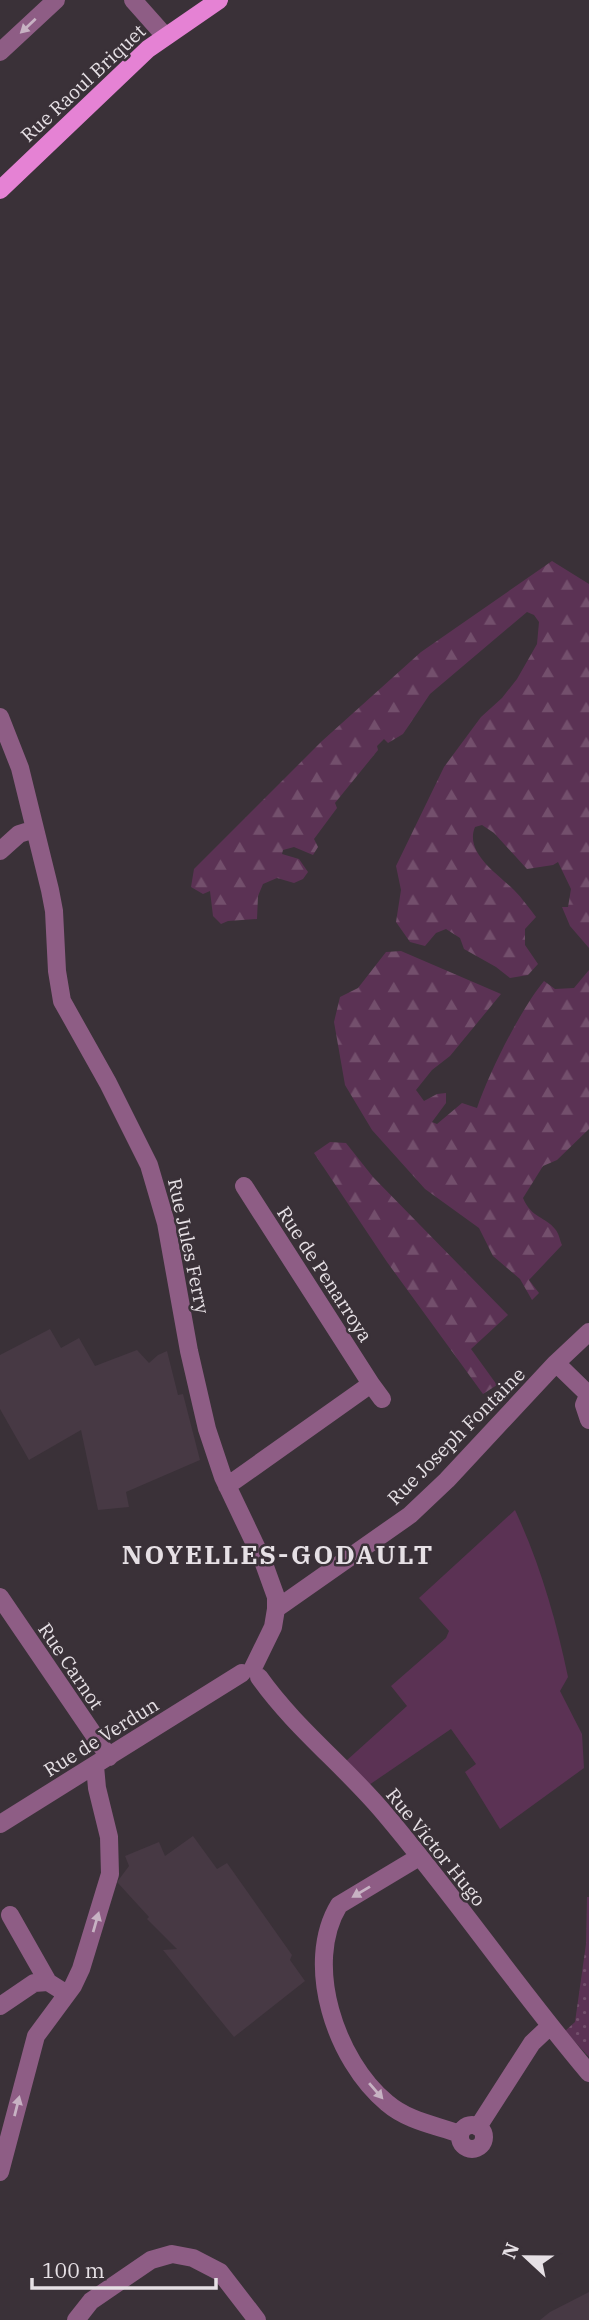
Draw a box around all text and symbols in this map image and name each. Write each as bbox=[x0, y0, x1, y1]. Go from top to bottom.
one-way arrow bbox=[19, 18, 37, 34]
street label: Rue Raoul Briquet bbox=[16, 19, 151, 147]
street label: Rue Jules Ferry bbox=[163, 1176, 215, 1317]
street label: Rue de Penarroya bbox=[272, 1202, 378, 1346]
street label: Rue Joseph Fontaine bbox=[382, 1362, 530, 1510]
district label: NOYELLES-GODAULT bbox=[122, 1537, 434, 1571]
street label: Rue Carnot bbox=[33, 1618, 109, 1714]
street label: Rue de Verdun bbox=[39, 1692, 163, 1782]
street label: Rue Victor Hugo bbox=[381, 1783, 491, 1911]
one-way arrow bbox=[351, 1886, 370, 1898]
one-way arrow bbox=[91, 1911, 101, 1932]
one-way arrow bbox=[368, 2082, 384, 2100]
one-way arrow bbox=[12, 2094, 23, 2116]
north arrow bbox=[491, 2222, 561, 2292]
text: N bbox=[496, 2239, 524, 2262]
scale bar bbox=[32, 2246, 215, 2290]
text: 100 m bbox=[42, 2256, 105, 2284]

